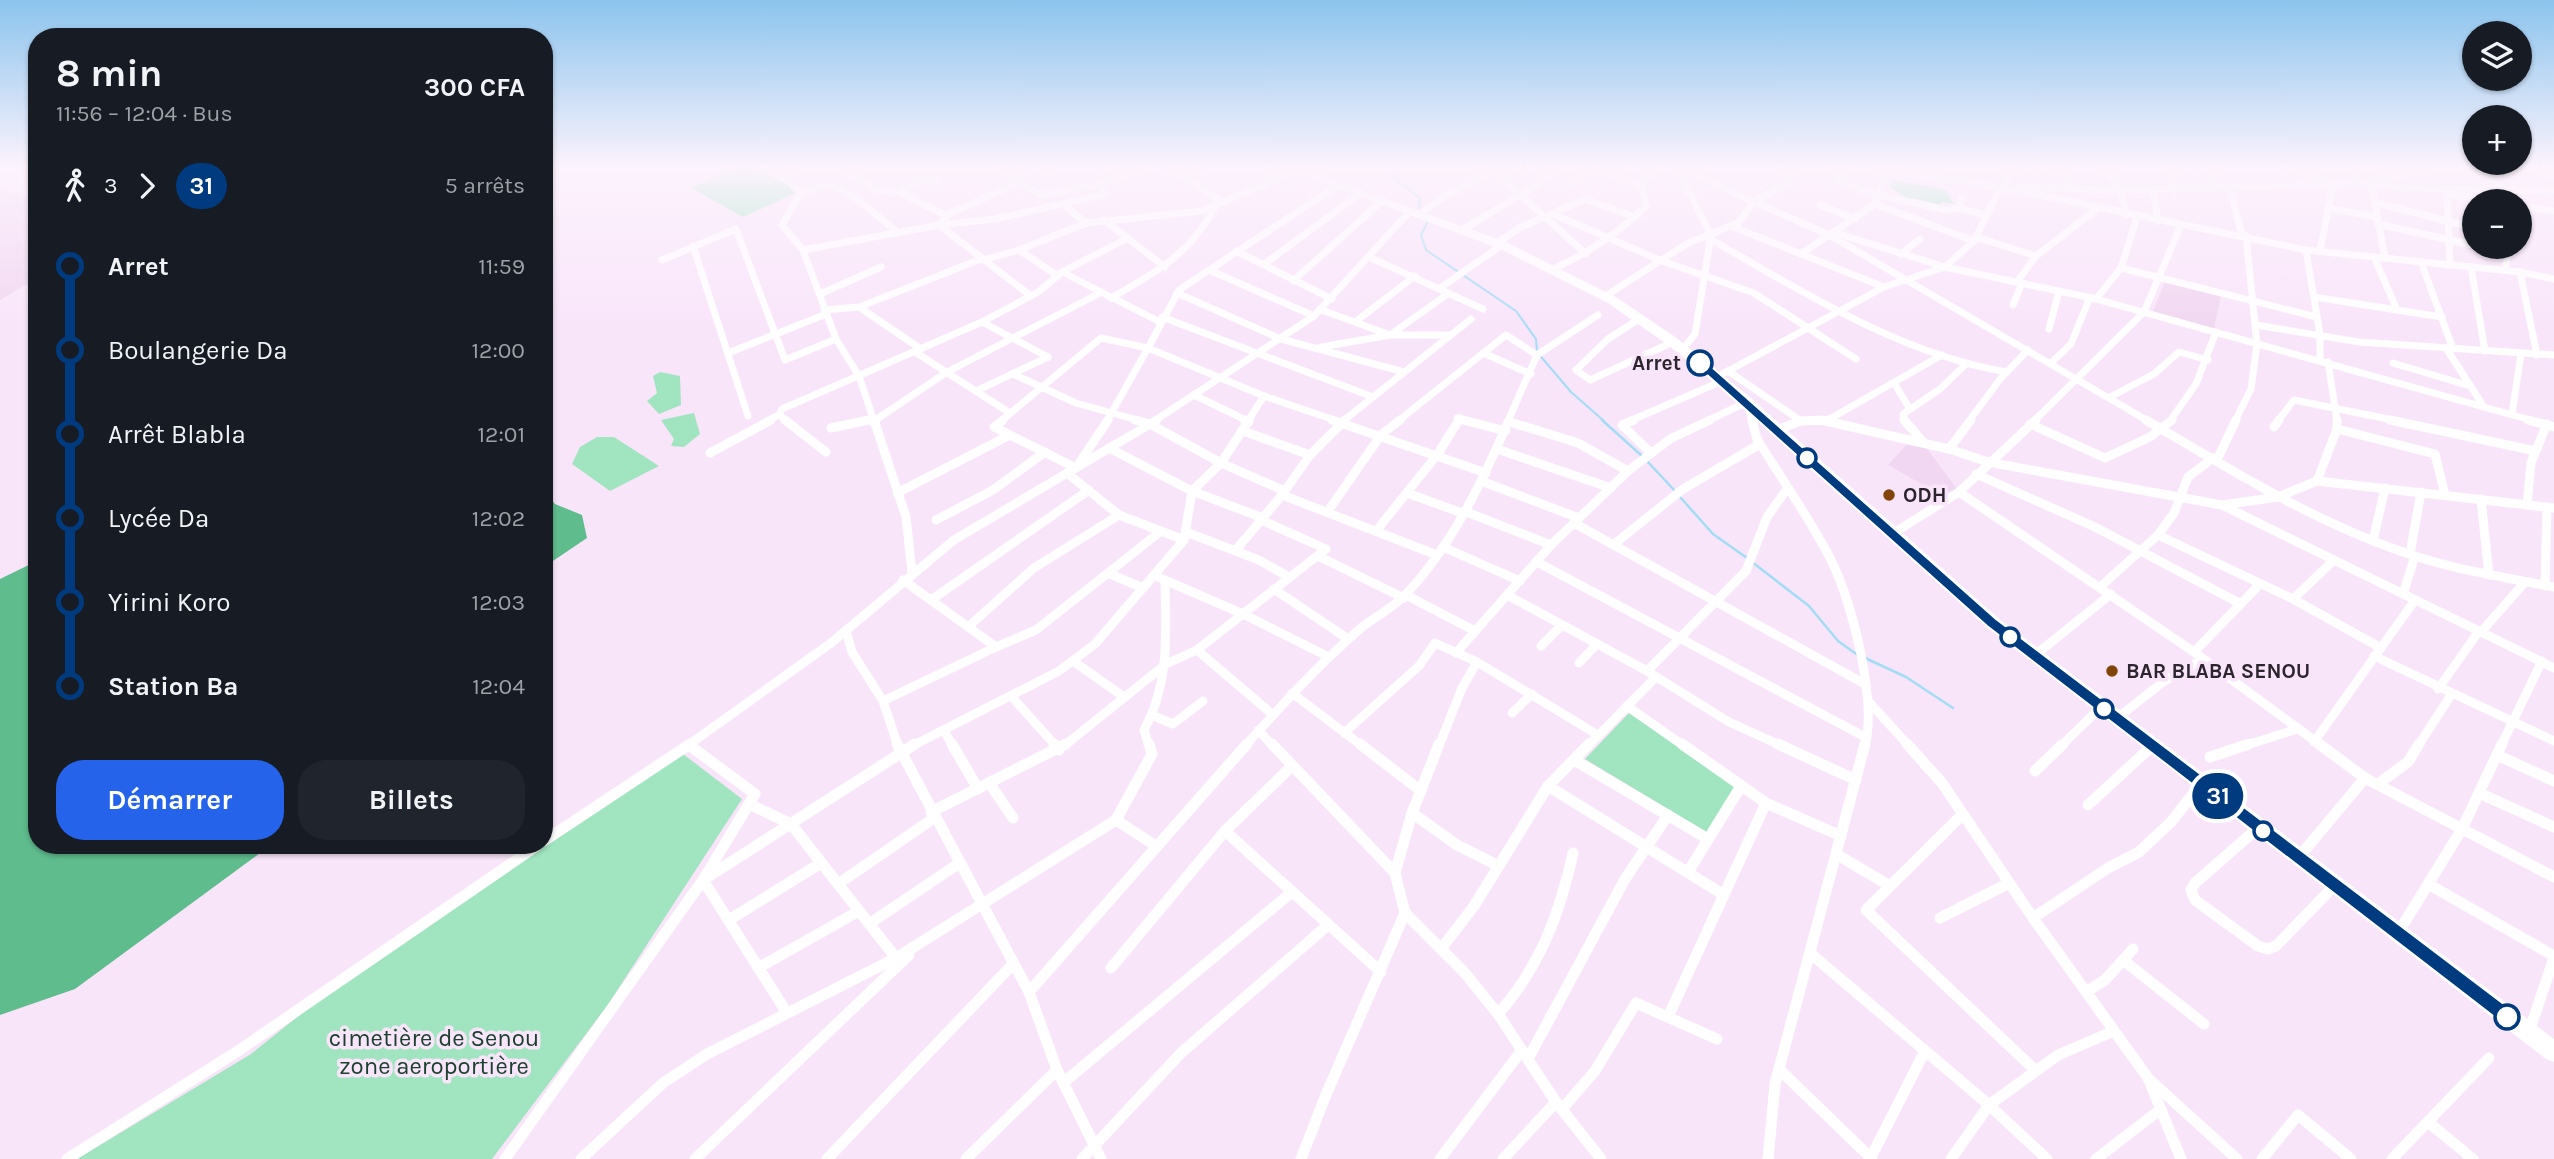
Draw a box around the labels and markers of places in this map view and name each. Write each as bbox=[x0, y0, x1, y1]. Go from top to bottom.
marker: Arret bbox=[1687, 350, 1713, 376]
place label: Arret bbox=[1632, 351, 1681, 375]
unlabelled marker bbox=[1797, 448, 1817, 468]
place label: ODH bbox=[1903, 483, 1947, 507]
marker: ODH bbox=[1881, 487, 1897, 503]
unlabelled marker bbox=[2000, 627, 2020, 647]
place label: BAR BLABA SENOU bbox=[2126, 659, 2310, 683]
marker: BAR BLABA SENOU bbox=[2104, 663, 2120, 679]
unlabelled marker bbox=[2094, 699, 2114, 719]
unlabelled marker bbox=[2253, 821, 2273, 841]
unlabelled marker bbox=[2494, 1004, 2520, 1030]

